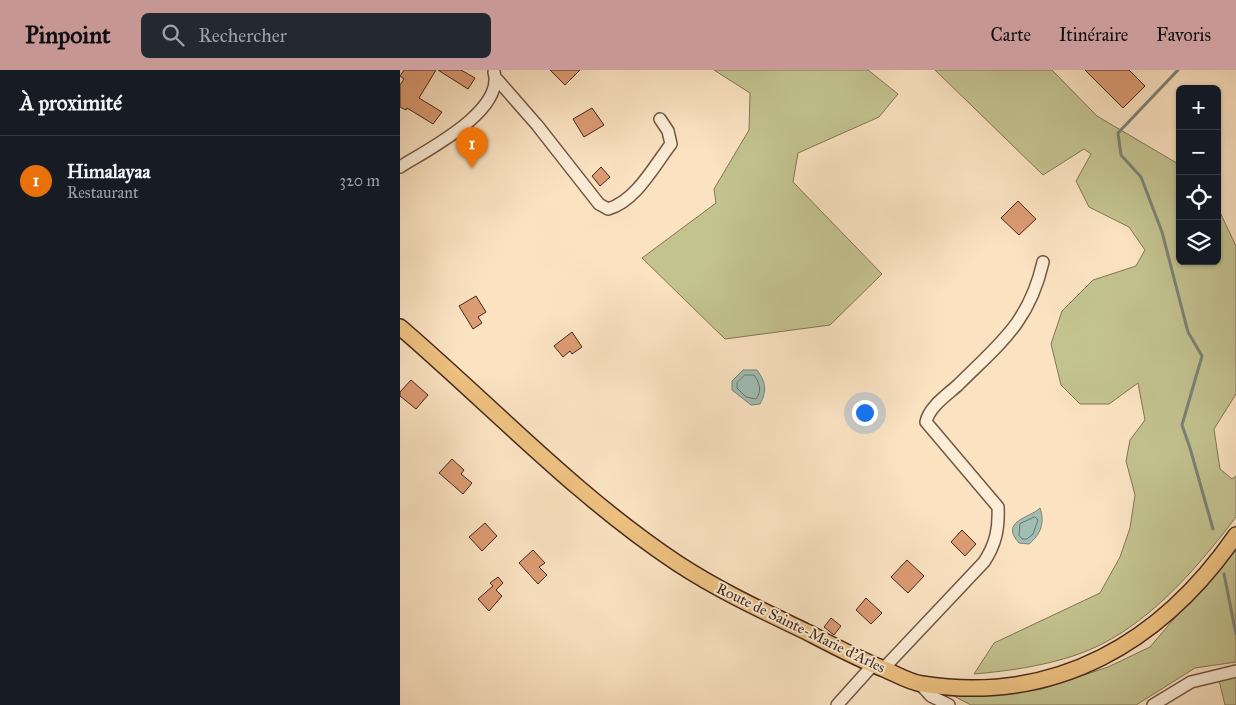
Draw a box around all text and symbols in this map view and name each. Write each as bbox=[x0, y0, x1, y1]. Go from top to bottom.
search box bbox=[141, 13, 491, 58]
text: Pinpoint bbox=[25, 20, 111, 50]
icon: search bbox=[159, 21, 187, 49]
text: Rechercher bbox=[199, 24, 287, 47]
text: Carte bbox=[991, 24, 1031, 46]
text: Itinéraire bbox=[1059, 24, 1128, 46]
text: Favoris bbox=[1156, 24, 1211, 46]
map controls bbox=[1176, 85, 1221, 265]
button: + bbox=[1176, 85, 1221, 130]
text: À proximité bbox=[20, 90, 122, 116]
pin: 1 bbox=[456, 127, 488, 168]
button: − bbox=[1176, 130, 1221, 175]
text: Himalayaa bbox=[67, 160, 150, 183]
text: 1 bbox=[33, 171, 39, 190]
text: 320 m bbox=[340, 171, 380, 190]
button: locate bbox=[1176, 175, 1221, 220]
text: Restaurant bbox=[67, 183, 139, 202]
button: layers bbox=[1176, 220, 1221, 265]
your location bbox=[852, 400, 878, 426]
street label: Route de Sainte-Marie d'Arles bbox=[714, 579, 888, 677]

